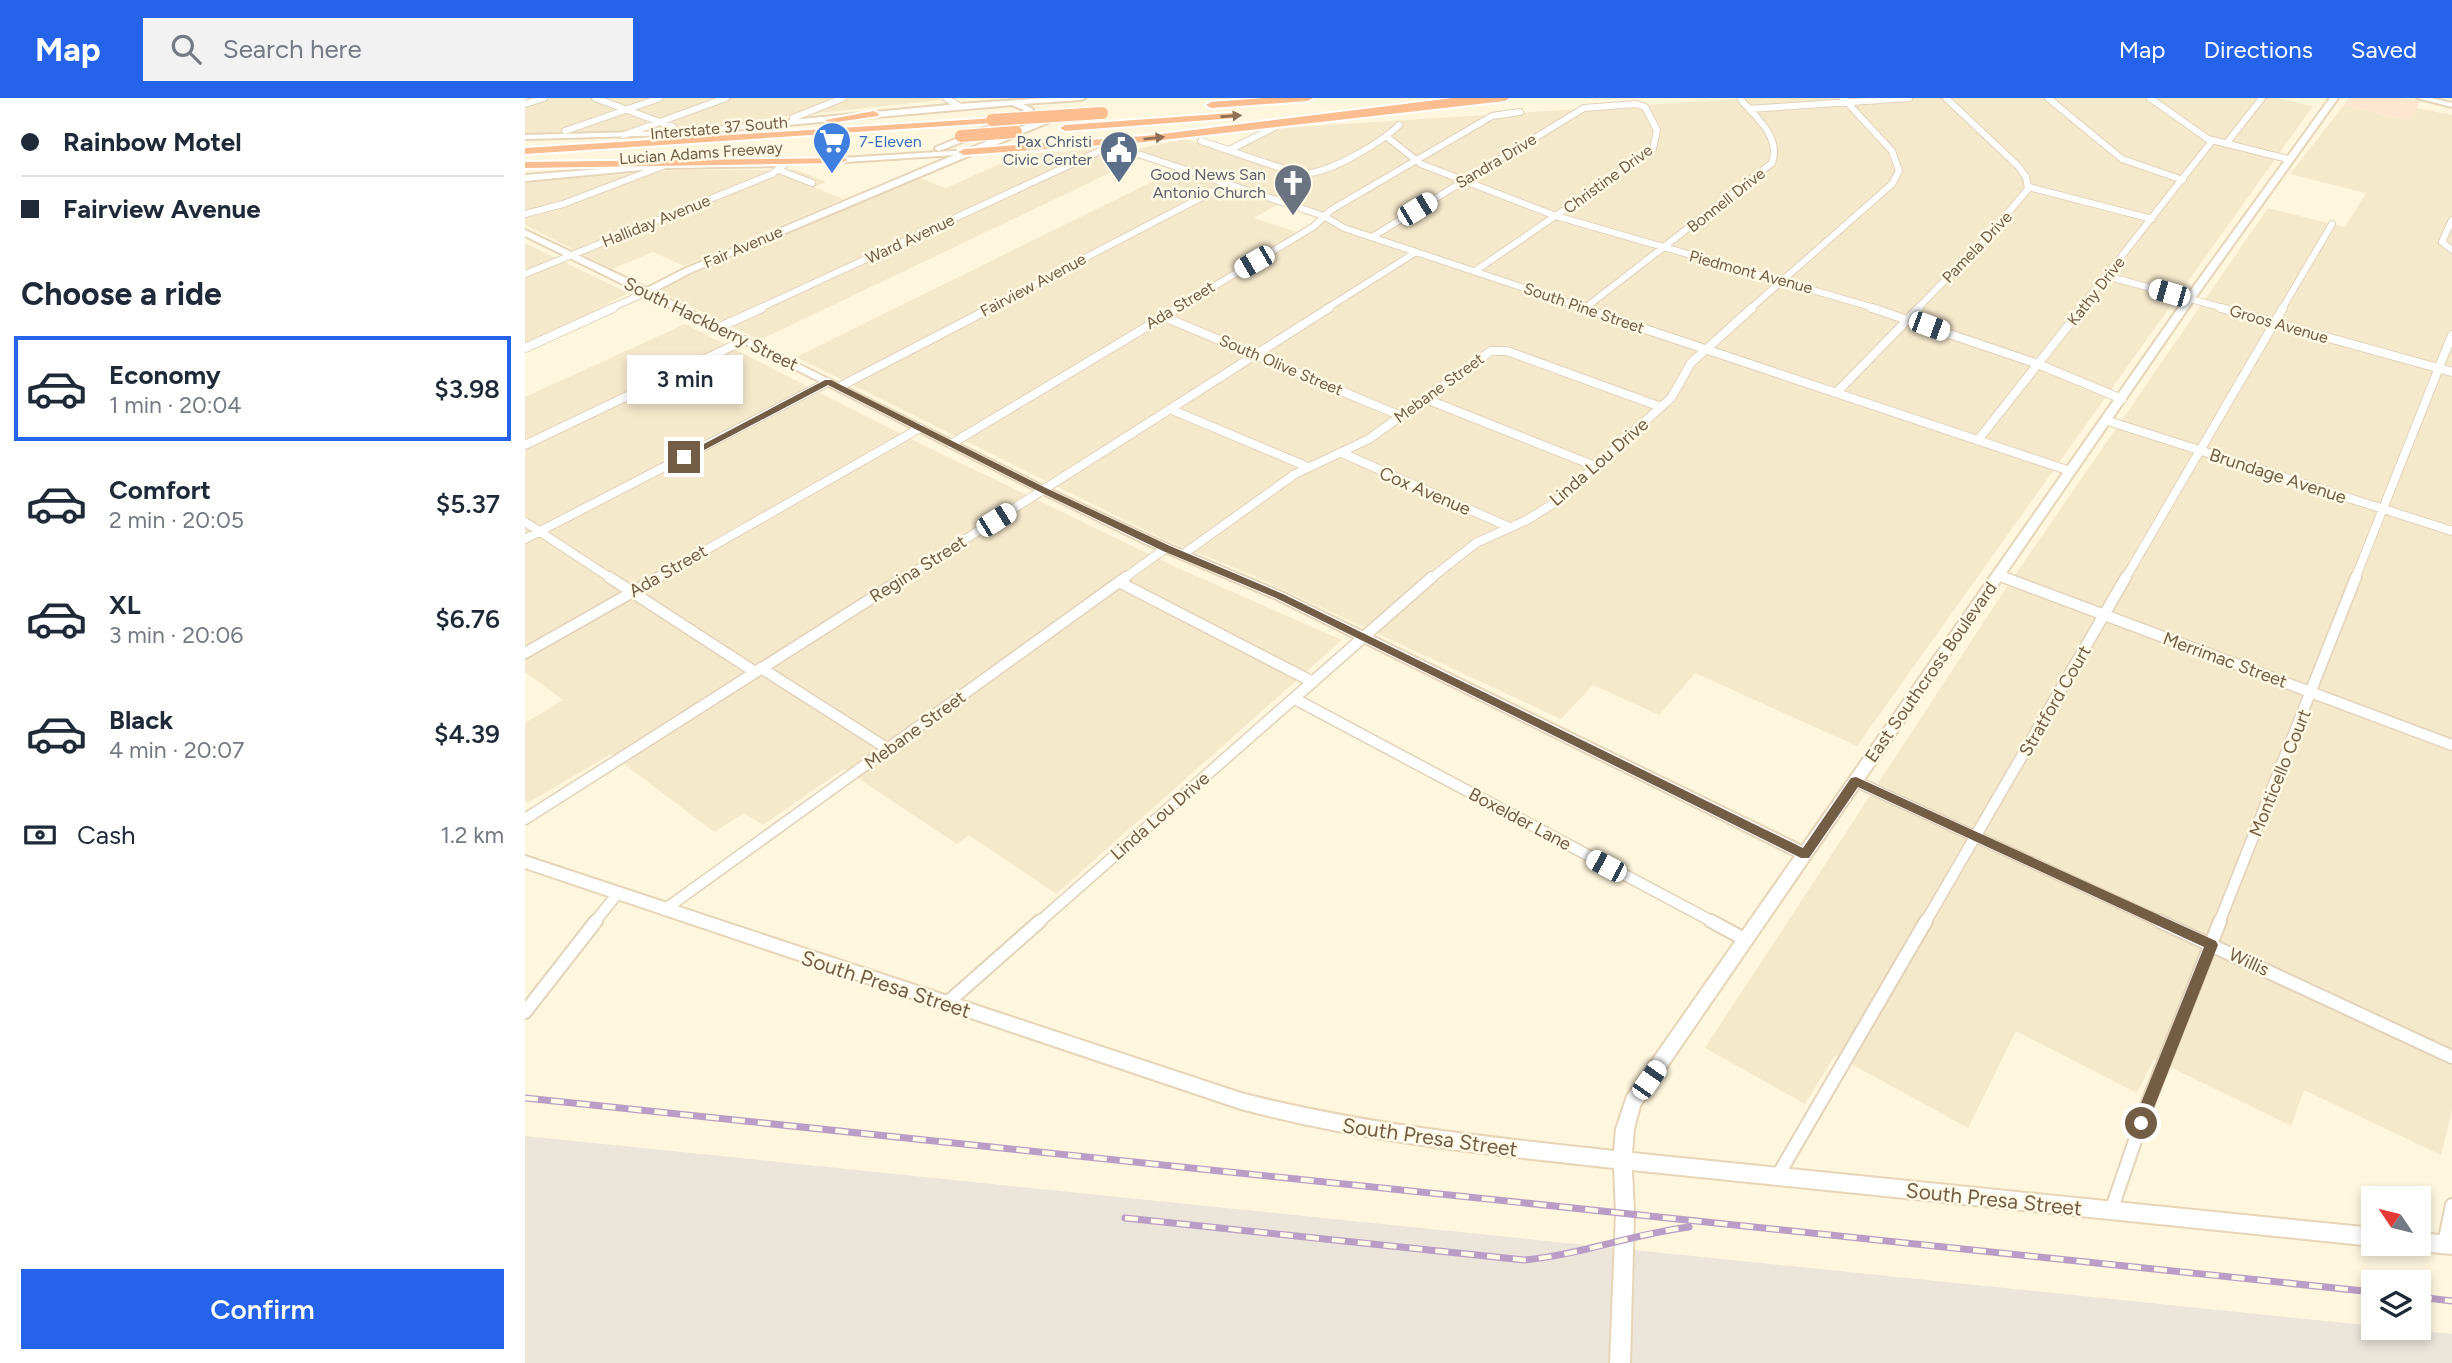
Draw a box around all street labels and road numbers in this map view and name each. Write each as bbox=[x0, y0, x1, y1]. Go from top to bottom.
street label: Interstate 37 South bbox=[649, 113, 789, 143]
street label: Sandra Drive bbox=[1452, 129, 1540, 193]
street label: Lucian Adams Freeway bbox=[619, 138, 784, 168]
street label: Christine Drive bbox=[1560, 140, 1656, 218]
street label: Bonnell Drive bbox=[1683, 164, 1769, 236]
street label: Halliday Avenue bbox=[599, 191, 713, 251]
street label: Pamela Drive bbox=[1938, 207, 2016, 287]
street label: Ward Avenue bbox=[863, 210, 958, 268]
street label: Fair Avenue bbox=[701, 222, 786, 272]
street label: Piedmont Avenue bbox=[1687, 246, 1815, 298]
street label: Fairview Avenue bbox=[977, 249, 1089, 321]
street label: Kathy Drive bbox=[2063, 253, 2129, 329]
street label: South Hackberry Street bbox=[620, 272, 802, 376]
street label: Ada Street bbox=[1142, 277, 1218, 333]
street label: South Pine Street bbox=[1521, 278, 1647, 338]
street label: Groos Avenue bbox=[2228, 301, 2331, 347]
street label: South Olive Street bbox=[1216, 330, 1346, 400]
street label: Mebane Street bbox=[1390, 349, 1488, 427]
street label: Linda Lou Drive bbox=[1545, 413, 1653, 511]
street label: Brundage Avenue bbox=[2207, 444, 2349, 509]
street label: Cox Avenue bbox=[1376, 462, 1474, 520]
street label: Regina Street bbox=[866, 530, 971, 607]
street label: Ada Street bbox=[625, 540, 711, 602]
street label: East Southcross Boulevard bbox=[1860, 577, 2002, 767]
street label: Merrimac Street bbox=[2160, 627, 2290, 693]
street label: Stratford Court bbox=[2014, 641, 2096, 760]
street label: Mebane Street bbox=[860, 686, 970, 774]
street label: Monticello Court bbox=[2244, 706, 2316, 840]
street label: Linda Lou Drive bbox=[1106, 767, 1214, 865]
street label: Boxelder Lane bbox=[1465, 783, 1575, 855]
street label: Willis bbox=[2225, 943, 2273, 981]
street label: South Presa Street bbox=[798, 945, 974, 1023]
street label: South Presa Street bbox=[1341, 1112, 1519, 1162]
street label: South Presa Street bbox=[1905, 1177, 2083, 1221]

